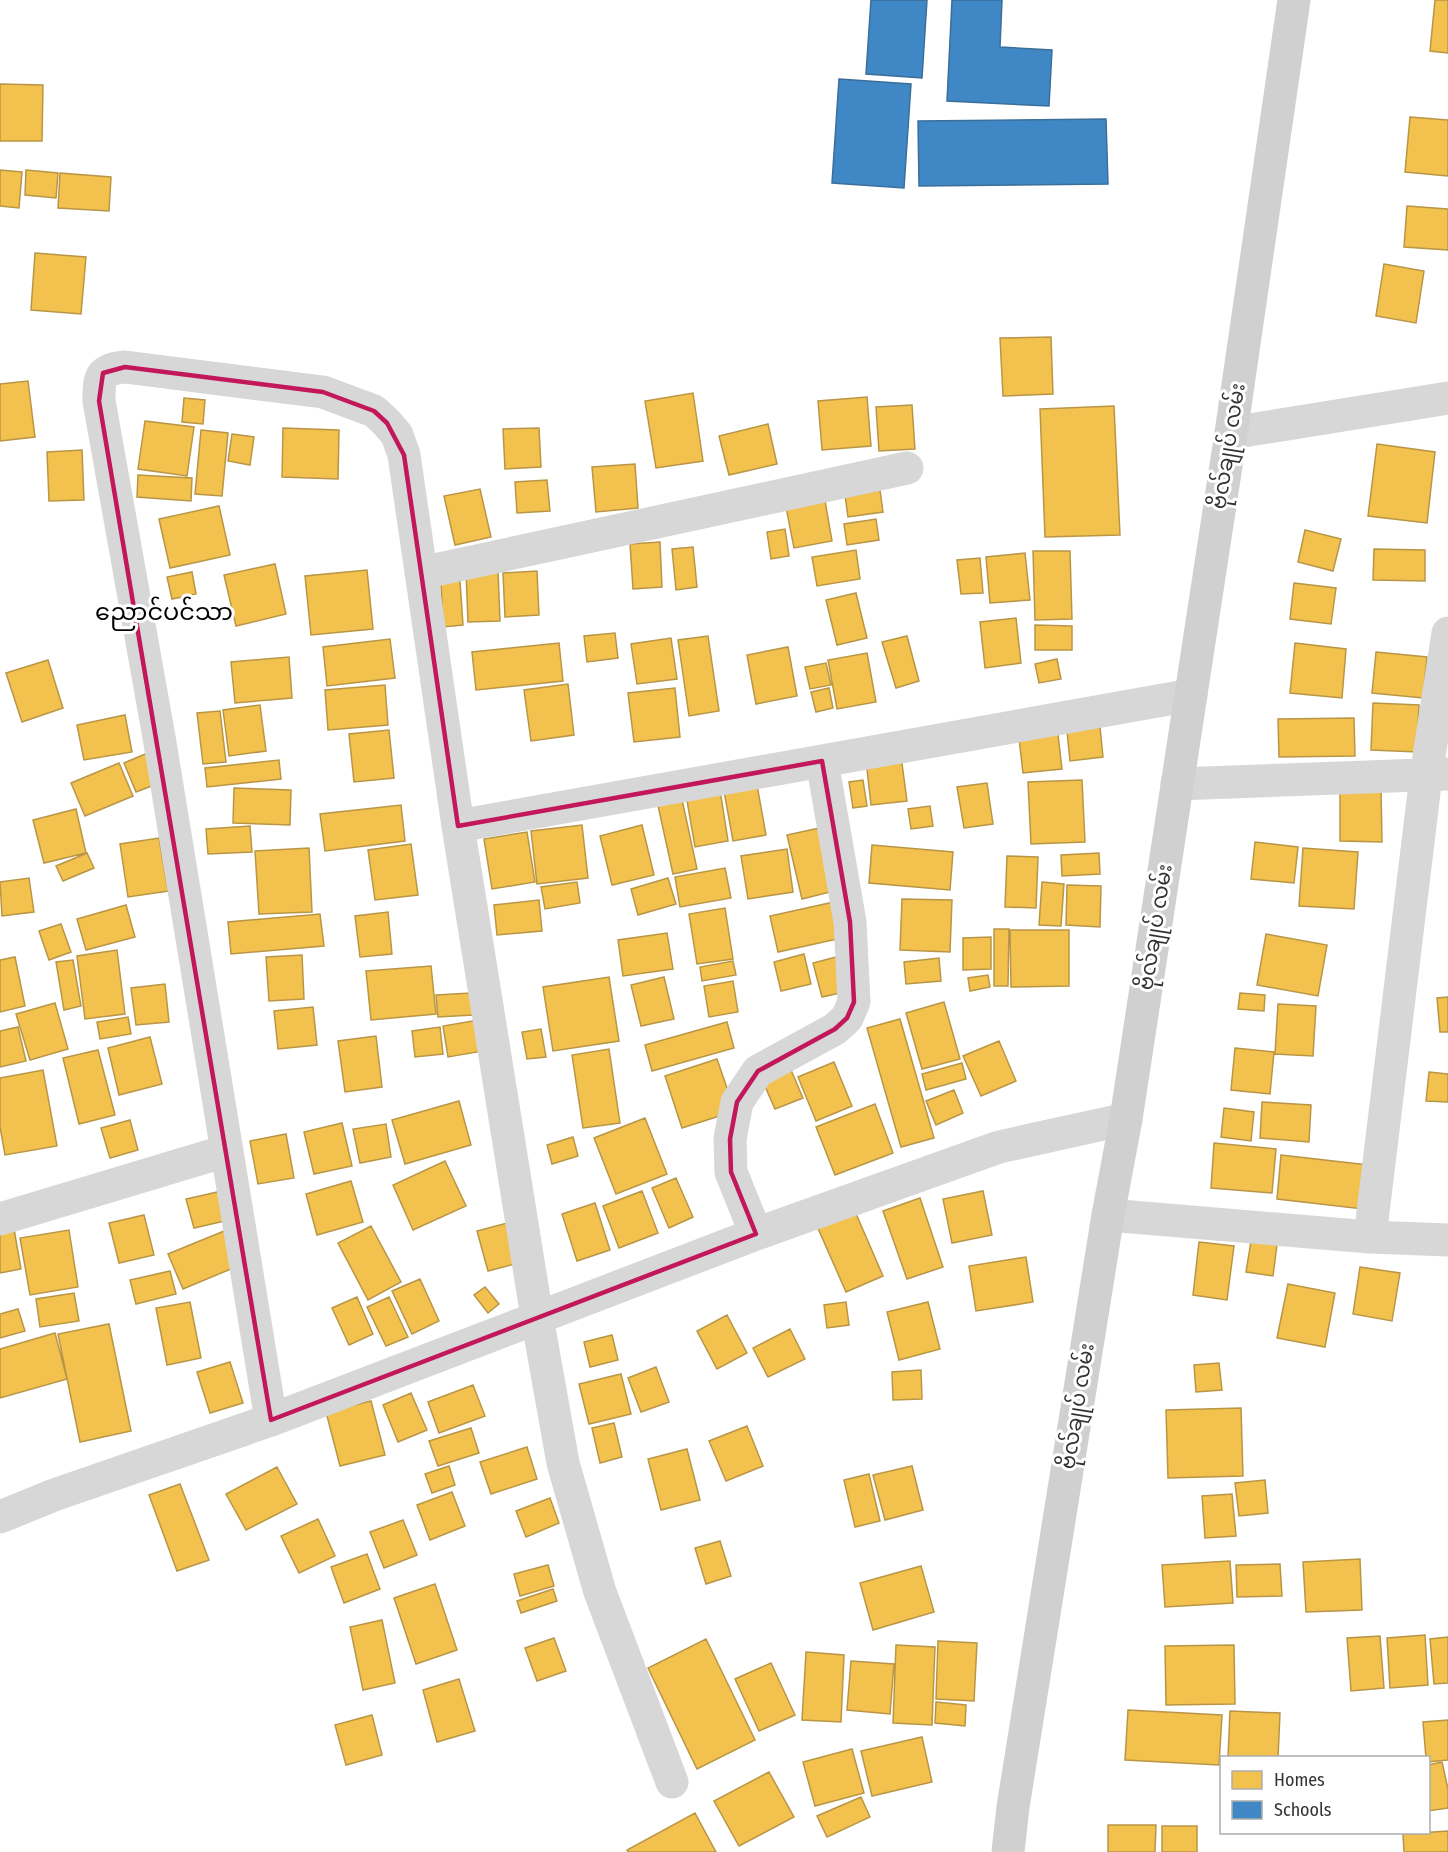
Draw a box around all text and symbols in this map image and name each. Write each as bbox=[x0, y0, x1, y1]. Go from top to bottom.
street label: ဗိုလ်ချုပ် လမ်း bbox=[1202, 381, 1256, 512]
district label: ညောင်ပင်သာ bbox=[95, 596, 233, 631]
street label: ဗိုလ်ချုပ် လမ်း bbox=[1129, 862, 1183, 993]
street label: ဗိုလ်ချုပ် လမ်း bbox=[1051, 1341, 1105, 1472]
legend bbox=[1220, 1756, 1430, 1834]
text: Homes bbox=[1274, 1769, 1325, 1791]
text: Schools bbox=[1274, 1799, 1332, 1821]

